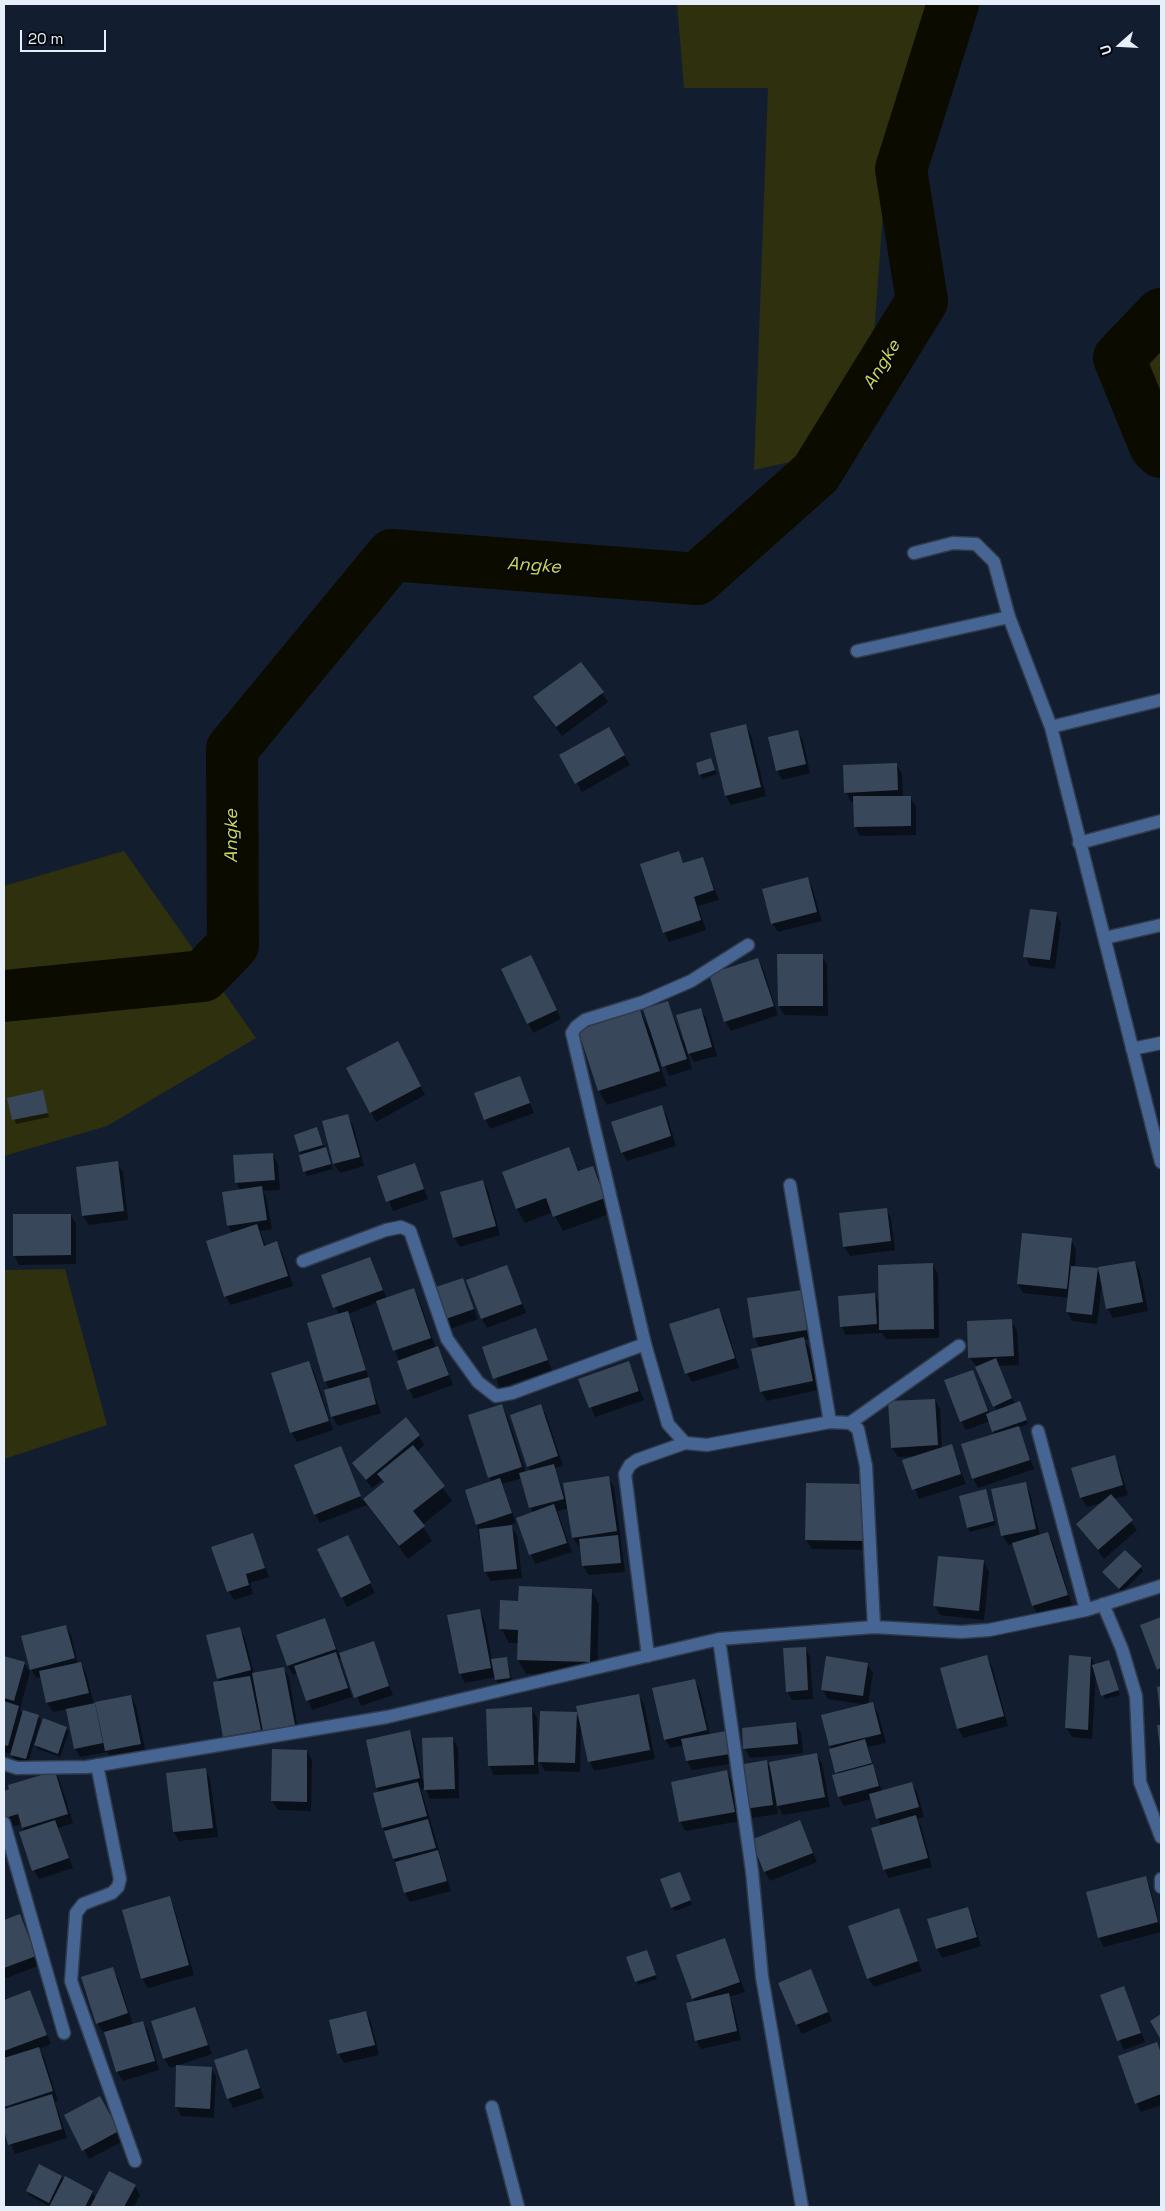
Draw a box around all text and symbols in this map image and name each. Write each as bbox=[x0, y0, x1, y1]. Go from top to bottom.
scale bar bbox=[22, 20, 109, 52]
north arrow bbox=[1095, 20, 1145, 70]
text: 20 m bbox=[28, 29, 63, 48]
text: U bbox=[1096, 43, 1116, 57]
water label: Angke bbox=[859, 336, 905, 394]
water label: Angke bbox=[506, 553, 562, 579]
water label: Angke bbox=[221, 809, 243, 863]

